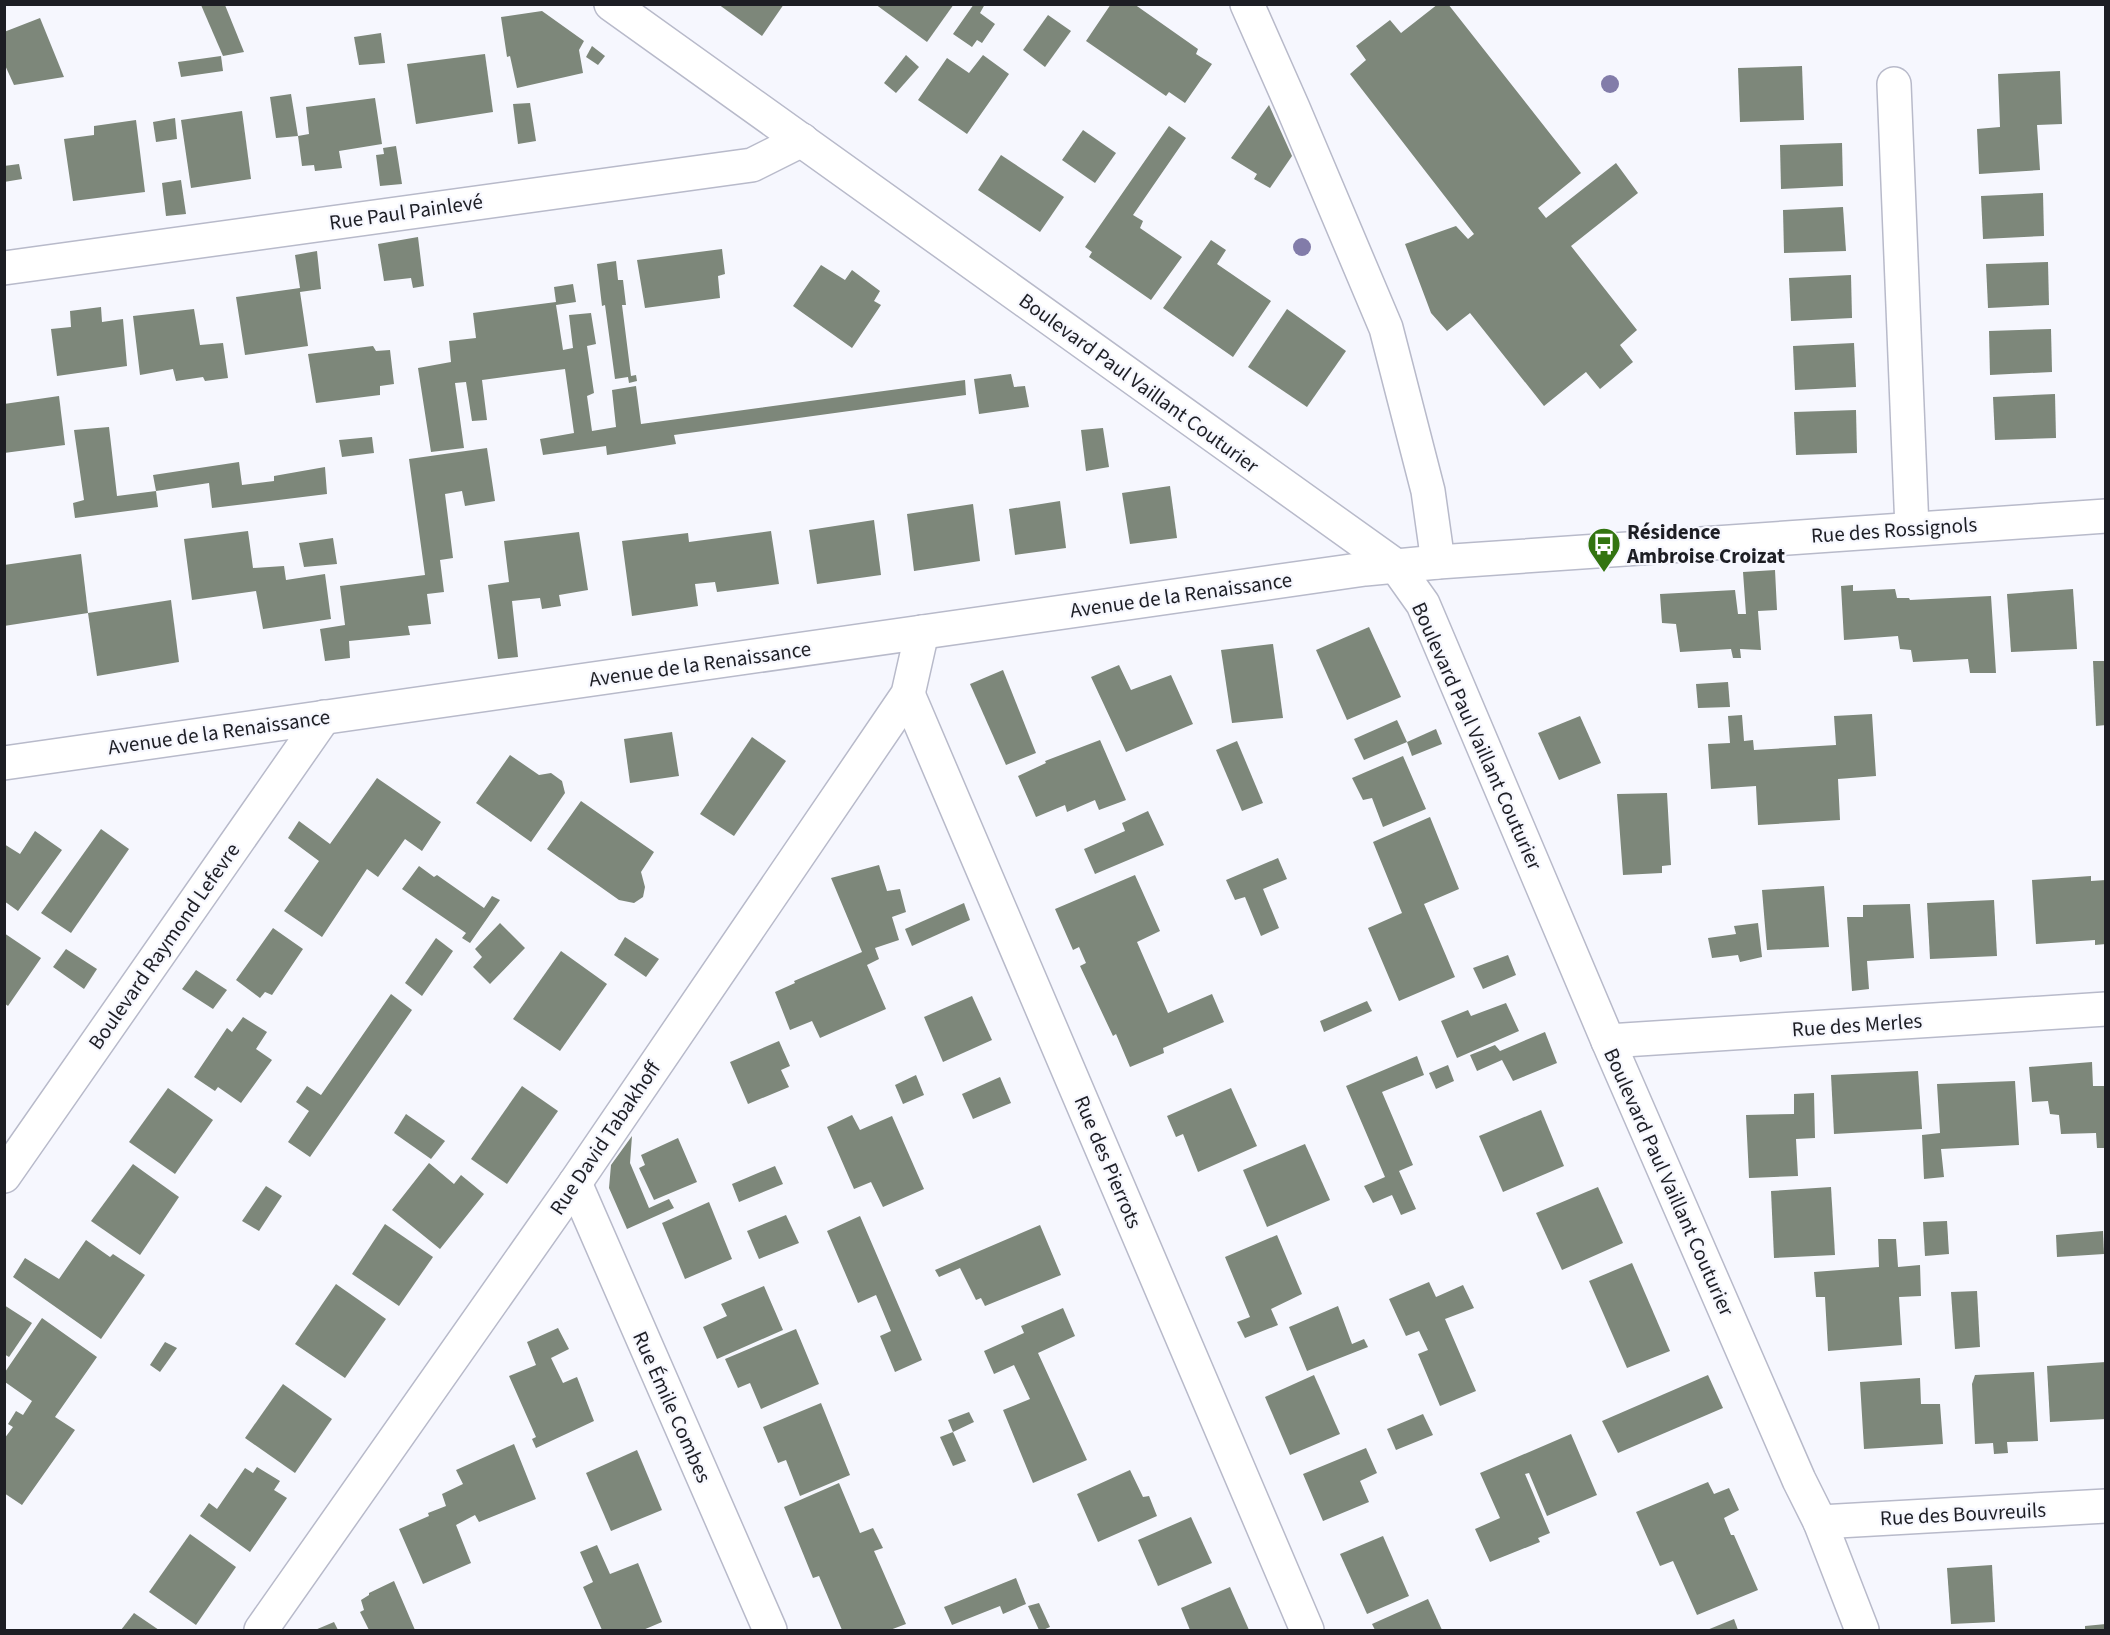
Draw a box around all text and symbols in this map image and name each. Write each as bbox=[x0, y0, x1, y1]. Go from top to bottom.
street label: Rue Paul Painlevé bbox=[327, 186, 485, 238]
street label: Boulevard Paul Vaillant Couturier bbox=[1013, 286, 1266, 481]
street label: Rue des Rossignols bbox=[1810, 509, 1978, 551]
place label: Résidence Ambroise Croizat bbox=[1626, 517, 1785, 571]
bus stop icon: Résidence Ambroise Croizat bbox=[1586, 526, 1622, 573]
street label: Avenue de la Renaissance bbox=[1068, 565, 1294, 625]
street label: Boulevard Paul Vaillant Couturier bbox=[1404, 597, 1550, 875]
street label: Avenue de la Renaissance bbox=[587, 634, 813, 694]
street label: Avenue de la Renaissance bbox=[106, 702, 332, 762]
street label: Boulevard Raymond Lefevre bbox=[81, 836, 247, 1056]
street label: Rue des Merles bbox=[1791, 1005, 1923, 1045]
street label: Boulevard Paul Vaillant Couturier bbox=[1596, 1043, 1742, 1321]
street label: Rue David Tabakhoff bbox=[542, 1054, 668, 1221]
street label: Rue des Pierrots bbox=[1067, 1091, 1150, 1233]
street label: Rue Émile Combes bbox=[625, 1326, 719, 1488]
street label: Rue des Bouvreuils bbox=[1879, 1495, 2047, 1533]

